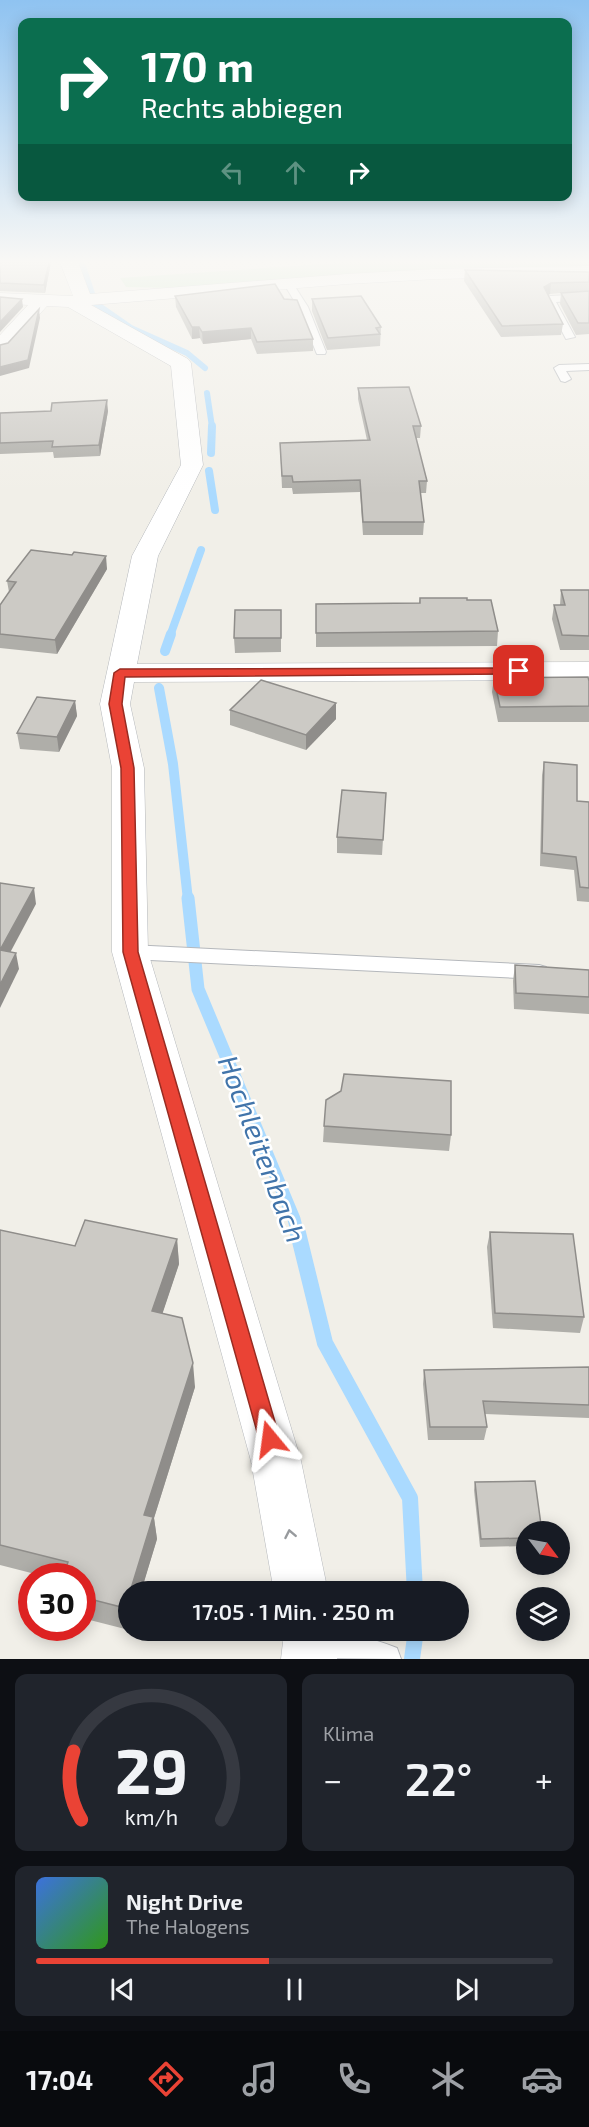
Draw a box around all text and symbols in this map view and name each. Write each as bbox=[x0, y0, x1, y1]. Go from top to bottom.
text: 170 m bbox=[141, 40, 254, 90]
icon: right bbox=[42, 42, 120, 120]
text: Rechts abbiegen bbox=[141, 91, 343, 123]
icon: left bbox=[216, 156, 249, 189]
icon: ahead bbox=[279, 156, 312, 189]
icon: right bbox=[342, 156, 375, 189]
pin bbox=[493, 645, 544, 696]
icon: arrive bbox=[502, 654, 535, 687]
water label: Hochleitenbach bbox=[212, 1050, 314, 1247]
position arrow bbox=[238, 1407, 302, 1471]
north arrow bbox=[516, 1521, 570, 1575]
map controls bbox=[516, 1521, 570, 1641]
one-way arrow bbox=[284, 1529, 297, 1539]
speed limit sign: 30 bbox=[18, 1563, 96, 1641]
button: layers bbox=[516, 1587, 570, 1641]
text: 17:05 · 1 Min. · 250 m bbox=[193, 1598, 394, 1624]
text: Klima bbox=[323, 1721, 374, 1745]
text: 29 bbox=[114, 1732, 188, 1807]
text: 22° bbox=[405, 1751, 472, 1805]
text: − bbox=[323, 1759, 342, 1799]
text: + bbox=[535, 1759, 553, 1799]
text: km/h bbox=[124, 1804, 178, 1829]
text: Night Drive bbox=[126, 1888, 243, 1914]
text: The Halogens bbox=[126, 1914, 250, 1938]
icon: previous bbox=[106, 1973, 139, 2006]
icon: pause bbox=[278, 1973, 311, 2006]
icon: next bbox=[450, 1973, 483, 2006]
icon: directions bbox=[145, 2058, 187, 2100]
icon: music bbox=[239, 2058, 281, 2100]
icon: phone bbox=[333, 2058, 375, 2100]
icon: climate bbox=[427, 2058, 469, 2100]
icon: car bbox=[521, 2058, 563, 2100]
text: 17:04 bbox=[26, 2063, 93, 2095]

